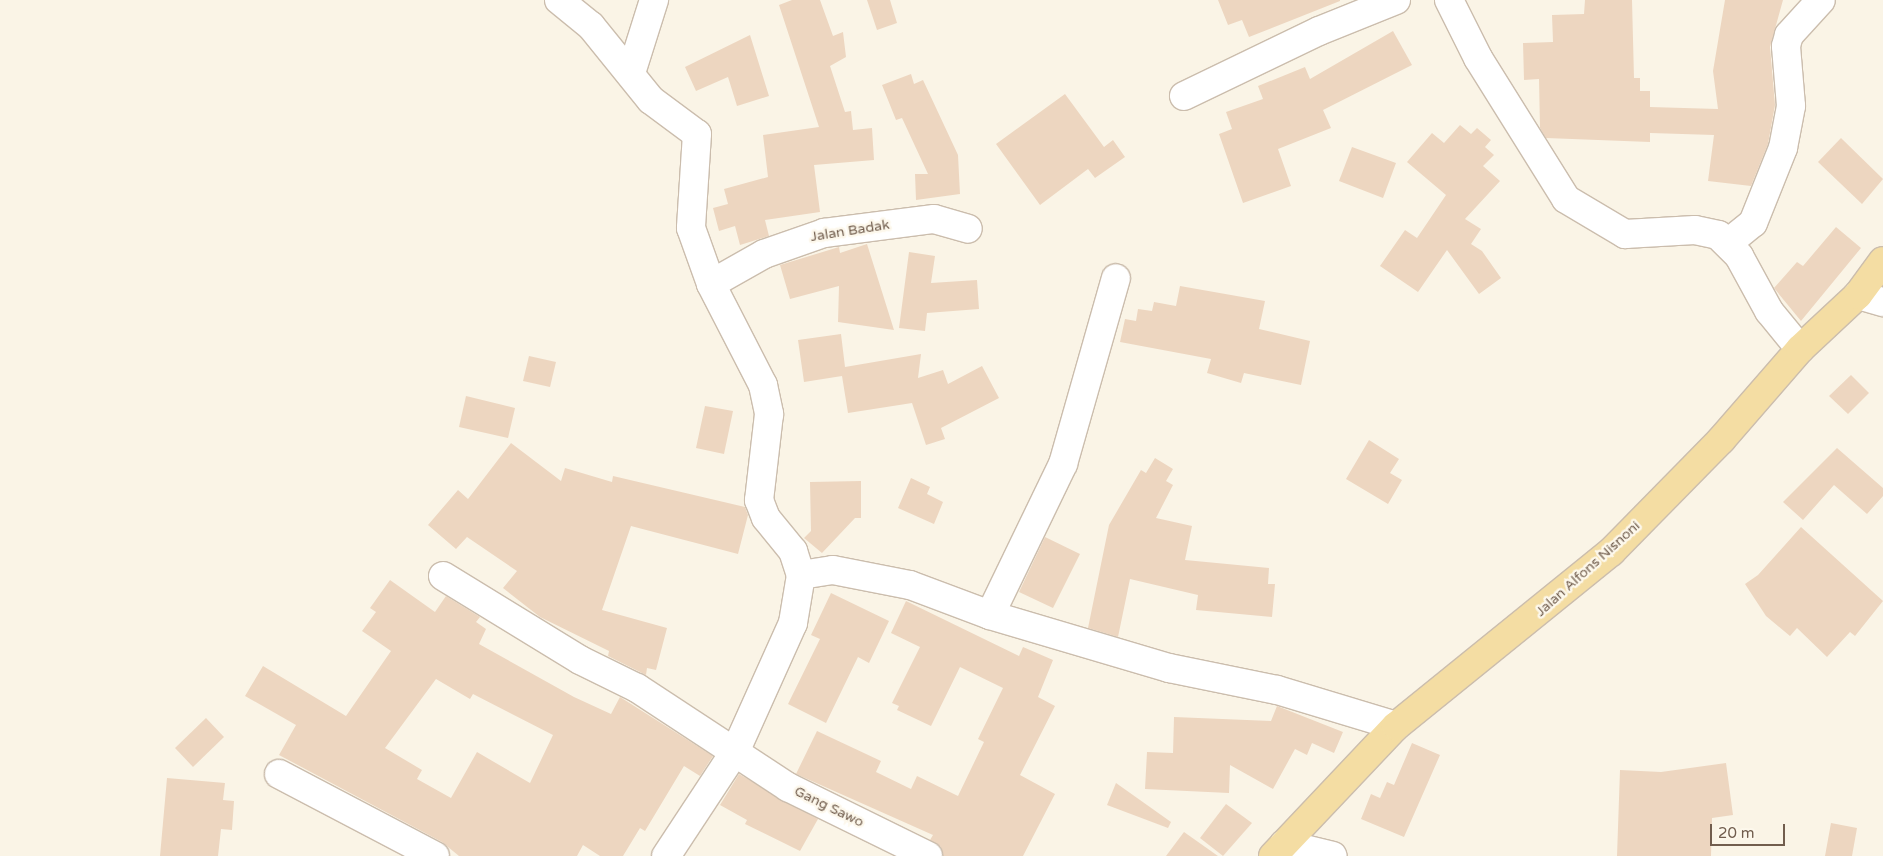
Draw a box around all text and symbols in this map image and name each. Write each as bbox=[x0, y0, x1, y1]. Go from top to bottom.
street label: Jalan Badak bbox=[809, 216, 891, 246]
street label: Jalan Alfons Nisnoni bbox=[1532, 518, 1644, 620]
street label: Gang Sawo bbox=[791, 783, 867, 831]
scale bar bbox=[1713, 814, 1788, 846]
text: 20 m bbox=[1718, 824, 1755, 842]

